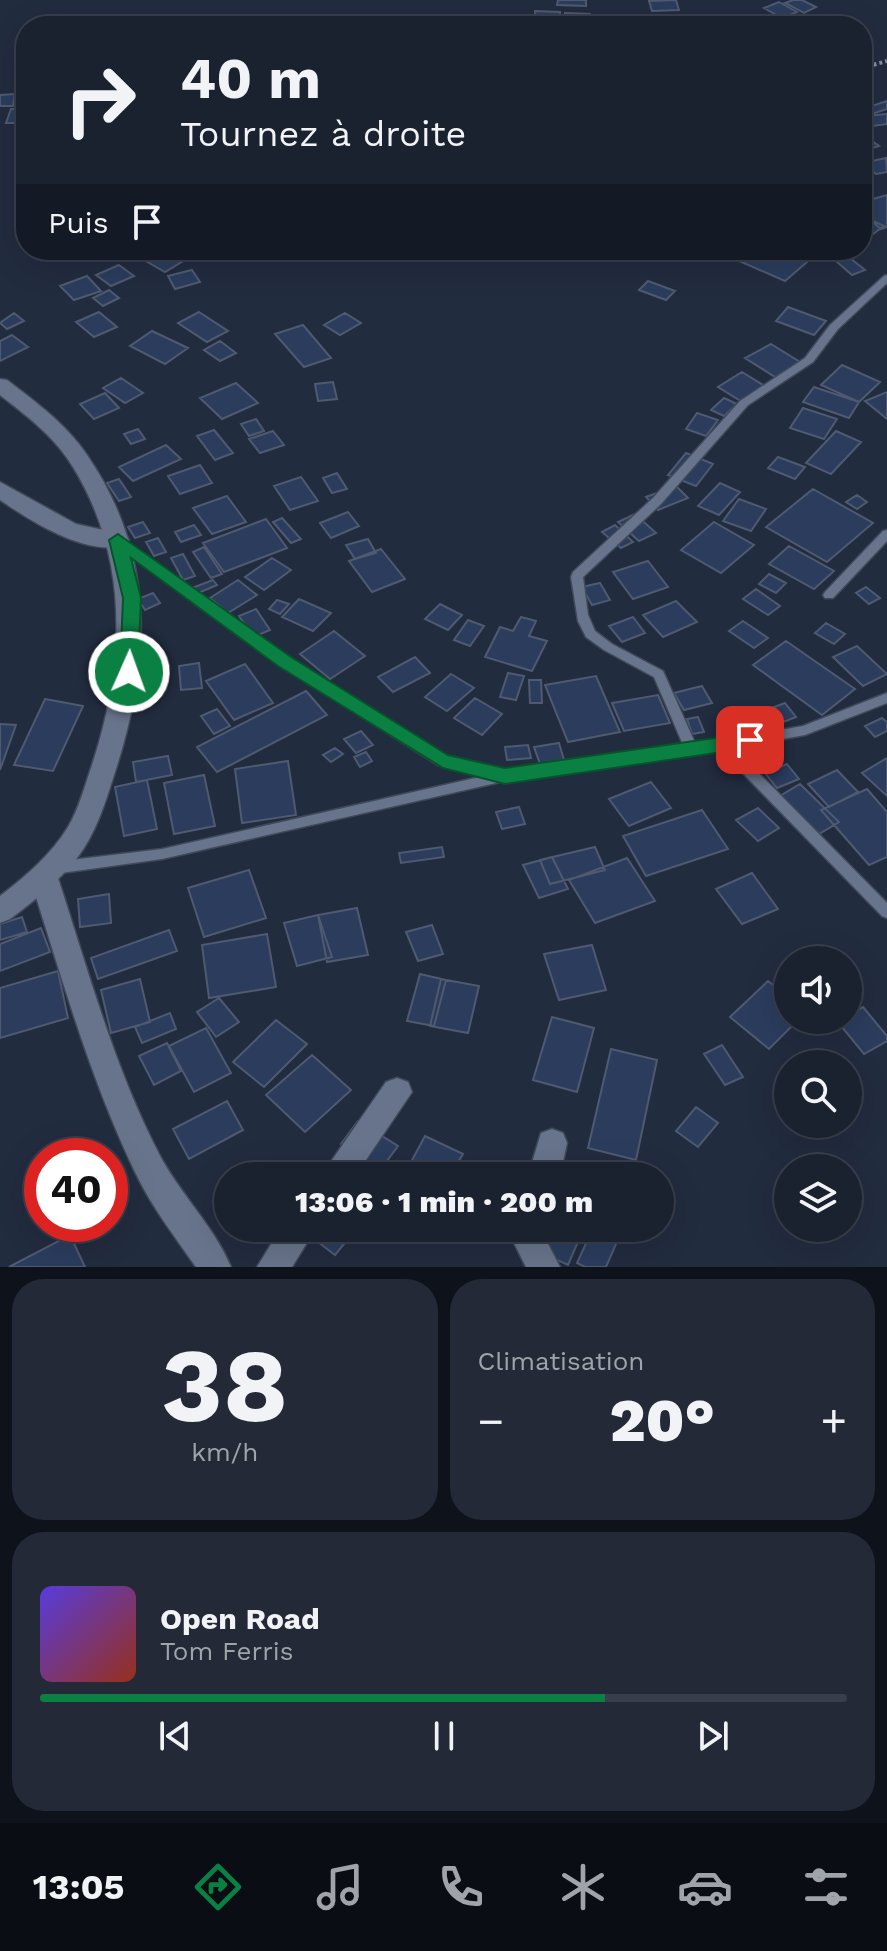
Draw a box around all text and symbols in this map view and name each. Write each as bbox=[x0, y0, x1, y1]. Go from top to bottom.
text: 40 m bbox=[180, 46, 321, 112]
icon: right bbox=[48, 48, 152, 152]
text: Tournez à droite bbox=[180, 113, 466, 155]
icon: arrive bbox=[125, 200, 169, 244]
text: Puis bbox=[48, 205, 109, 240]
position arrow bbox=[87, 630, 171, 714]
pin bbox=[716, 706, 784, 774]
icon: arrive bbox=[728, 718, 772, 762]
map controls bbox=[774, 946, 862, 1242]
button: sound bbox=[774, 946, 862, 1034]
button: search bbox=[774, 1050, 862, 1138]
speed limit sign: 40 bbox=[24, 1138, 128, 1242]
button: layers bbox=[774, 1154, 862, 1242]
text: 13:06 · 1 min · 200 m bbox=[295, 1184, 593, 1219]
text: 38 bbox=[161, 1324, 288, 1446]
text: Climatisation bbox=[478, 1346, 644, 1376]
text: 20° bbox=[609, 1385, 715, 1456]
text: − bbox=[478, 1395, 504, 1447]
text: + bbox=[820, 1395, 847, 1447]
text: km/h bbox=[191, 1437, 258, 1467]
text: Open Road bbox=[160, 1601, 320, 1636]
text: Tom Ferris bbox=[160, 1636, 293, 1666]
icon: previous bbox=[153, 1714, 197, 1758]
icon: pause bbox=[422, 1714, 466, 1758]
icon: next bbox=[691, 1714, 735, 1758]
icon: directions bbox=[190, 1859, 246, 1915]
icon: music bbox=[312, 1859, 368, 1915]
icon: phone bbox=[433, 1859, 489, 1915]
icon: climate bbox=[555, 1859, 611, 1915]
icon: car bbox=[677, 1859, 733, 1915]
icon: filters bbox=[798, 1859, 854, 1915]
text: 13:05 bbox=[33, 1866, 125, 1908]

